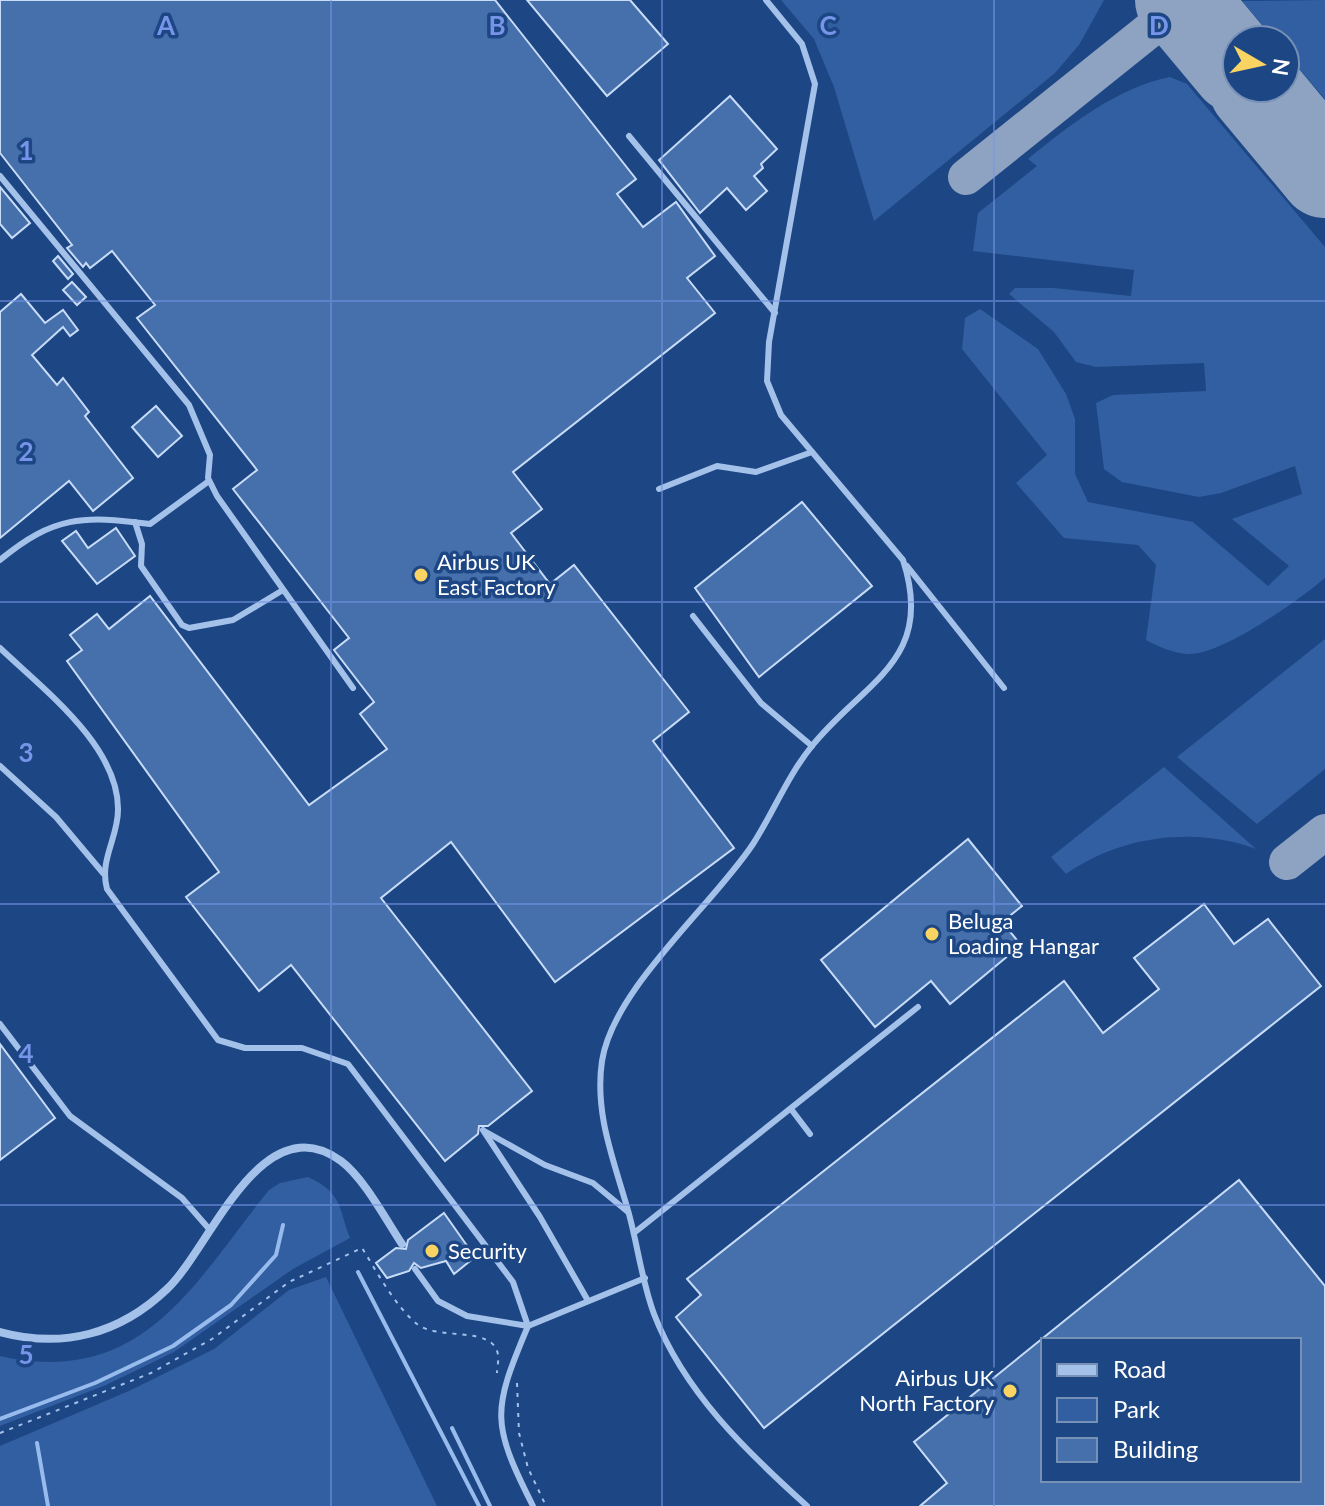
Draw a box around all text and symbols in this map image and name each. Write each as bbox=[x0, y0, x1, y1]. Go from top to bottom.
text: A bbox=[156, 9, 176, 41]
text: B bbox=[488, 9, 506, 41]
text: C bbox=[819, 9, 837, 41]
text: D bbox=[1149, 9, 1169, 41]
north arrow bbox=[1221, 24, 1301, 104]
text: N bbox=[1267, 57, 1296, 78]
text: 1 bbox=[18, 134, 34, 166]
text: 2 bbox=[18, 435, 34, 467]
place label: Airbus UK East Factory bbox=[437, 548, 556, 600]
marker: Airbus UK East Factory bbox=[412, 566, 430, 584]
text: 3 bbox=[18, 736, 34, 768]
place label: Beluga Loading Hangar bbox=[948, 907, 1099, 959]
marker: Beluga Loading Hangar bbox=[923, 925, 941, 943]
text: 4 bbox=[18, 1037, 34, 1069]
place label: Security bbox=[448, 1237, 527, 1264]
marker: Security bbox=[423, 1242, 441, 1260]
text: 5 bbox=[18, 1338, 34, 1370]
legend bbox=[1041, 1338, 1301, 1482]
text: Road bbox=[1113, 1354, 1166, 1383]
place label: Airbus UK North Factory bbox=[859, 1364, 995, 1416]
marker: Airbus UK North Factory bbox=[1001, 1382, 1019, 1400]
text: Park bbox=[1113, 1394, 1161, 1423]
text: Building bbox=[1113, 1434, 1198, 1463]

